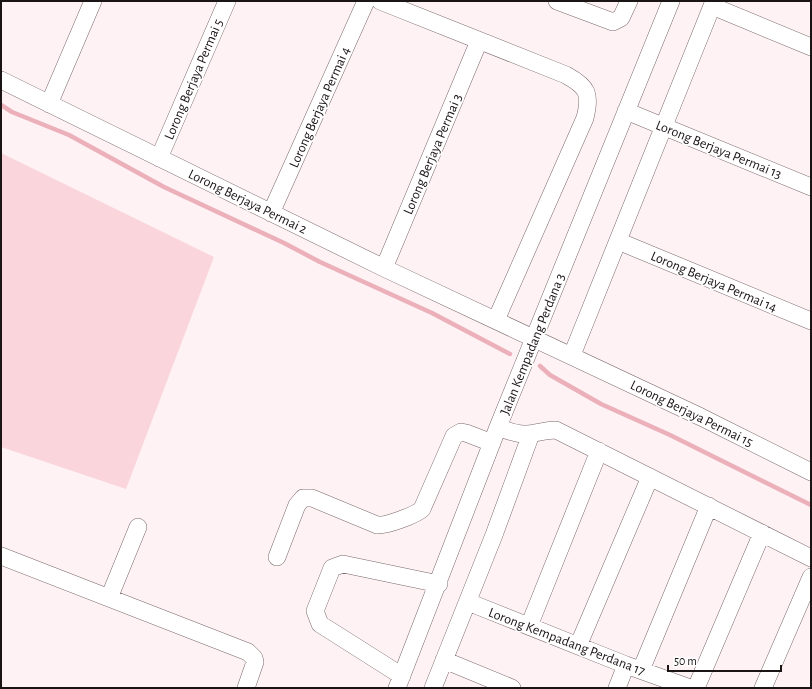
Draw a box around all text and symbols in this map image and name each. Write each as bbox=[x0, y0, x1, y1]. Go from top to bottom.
street label: Lorong Berjaya Permai 5 bbox=[162, 17, 226, 142]
street label: Lorong Berjaya Permai 4 bbox=[287, 45, 353, 170]
street label: Lorong Berjaya Permai 3 bbox=[401, 92, 465, 217]
street label: Lorong Berjaya Permai 13 bbox=[654, 118, 784, 182]
street label: Lorong Berjaya Permai 2 bbox=[186, 167, 309, 237]
street label: Lorong Berjaya Permai 14 bbox=[649, 249, 779, 315]
street label: Jalan Kempadang Perdana 3 bbox=[498, 271, 568, 417]
street label: Lorong Berjaya Permai 15 bbox=[628, 378, 755, 450]
street label: Lorong Kempadang Perdana 17 bbox=[486, 606, 647, 678]
scale bar bbox=[668, 647, 781, 673]
text: 50 m bbox=[674, 655, 697, 667]

